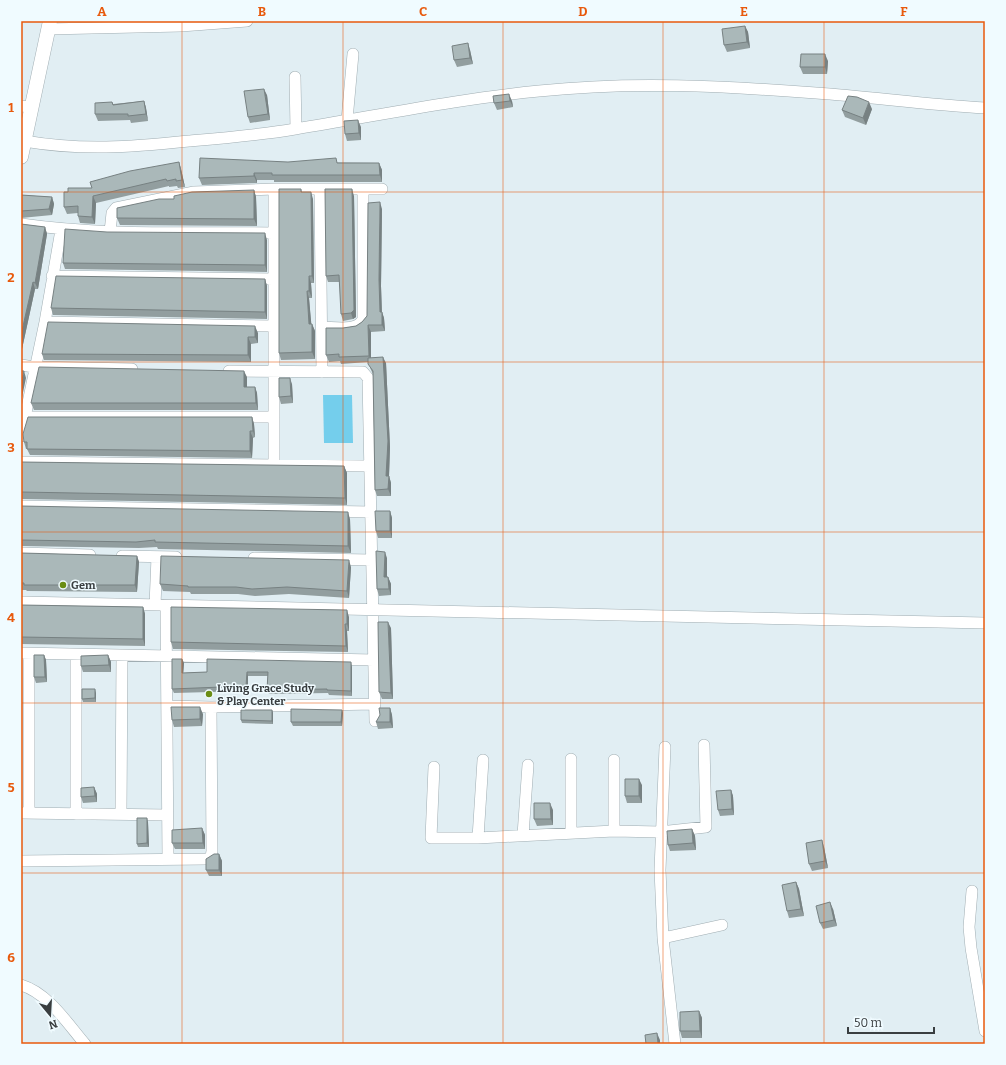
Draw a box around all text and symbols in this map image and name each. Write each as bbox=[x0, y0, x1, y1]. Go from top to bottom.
text: A bbox=[97, 4, 107, 19]
text: B bbox=[258, 4, 266, 19]
text: C bbox=[419, 4, 427, 19]
text: D bbox=[578, 4, 588, 19]
text: E bbox=[740, 4, 748, 19]
text: F bbox=[900, 4, 908, 19]
text: 1 bbox=[8, 100, 14, 115]
text: 2 bbox=[7, 270, 15, 285]
text: 3 bbox=[7, 440, 15, 455]
place label: Gem bbox=[71, 579, 96, 592]
marker: Gem bbox=[58, 580, 68, 590]
text: 4 bbox=[7, 610, 15, 625]
place label: Living Grace Study & Play Center bbox=[217, 682, 315, 708]
marker: Living Grace Study & Play Center bbox=[204, 689, 214, 699]
text: 5 bbox=[7, 780, 15, 795]
text: 6 bbox=[7, 950, 15, 965]
north arrow bbox=[30, 995, 70, 1035]
scale bar bbox=[848, 1009, 934, 1035]
text: 50 m bbox=[854, 1016, 883, 1030]
text: N bbox=[46, 1017, 59, 1032]

